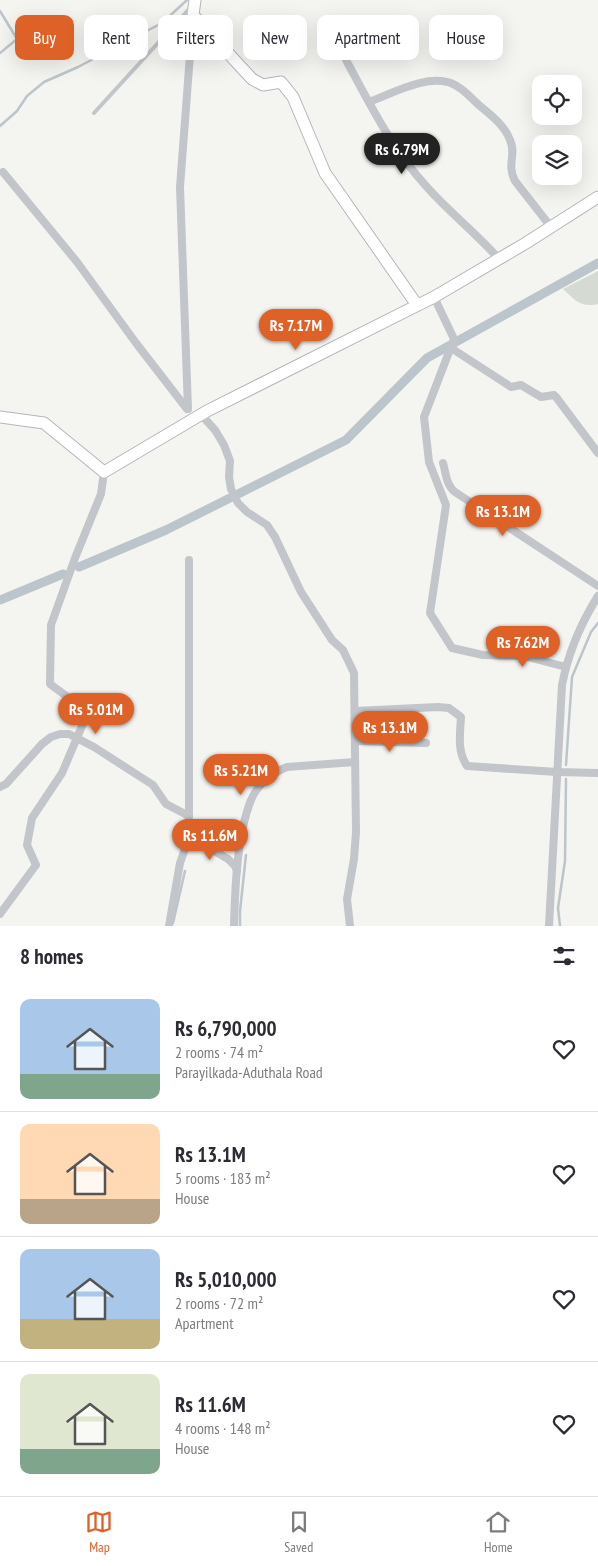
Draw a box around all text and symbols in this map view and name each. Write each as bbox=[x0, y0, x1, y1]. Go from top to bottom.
chip: Buy bbox=[15, 15, 74, 60]
chip: Rent bbox=[84, 15, 148, 60]
chip: Filters bbox=[158, 15, 233, 60]
chip: New bbox=[243, 15, 307, 60]
chip: Apartment bbox=[317, 15, 419, 60]
chip: House bbox=[429, 15, 503, 60]
map controls bbox=[532, 75, 582, 185]
button: locate bbox=[532, 75, 582, 125]
pin: Rs 6.79M bbox=[350, 132, 454, 175]
button: layers bbox=[532, 135, 582, 185]
text: Rs 6.79M bbox=[375, 139, 429, 159]
pin: Rs 7.17M bbox=[244, 308, 348, 351]
text: Rs 7.17M bbox=[270, 315, 322, 335]
pin: Rs 13.1M bbox=[451, 494, 555, 537]
text: Rs 13.1M bbox=[476, 501, 530, 521]
pin: Rs 7.62M bbox=[471, 626, 575, 668]
text: Rs 7.62M bbox=[497, 632, 549, 652]
pin: Rs 5.01M bbox=[44, 692, 148, 735]
text: Rs 5.01M bbox=[69, 699, 123, 719]
pin: Rs 13.1M bbox=[338, 710, 442, 753]
text: Rs 13.1M bbox=[363, 717, 417, 737]
pin: Rs 5.21M bbox=[189, 754, 293, 796]
text: Rs 5.21M bbox=[214, 760, 268, 780]
pin: Rs 11.6M bbox=[158, 818, 262, 861]
text: Rs 11.6M bbox=[183, 825, 237, 845]
icon: filters bbox=[550, 942, 578, 970]
text: 8 homes bbox=[20, 943, 83, 970]
text: Rs 6,790,000 bbox=[175, 1015, 277, 1042]
icon: home bbox=[60, 1019, 120, 1079]
icon: heart bbox=[550, 1035, 578, 1063]
text: 2 rooms · 74 m² bbox=[175, 1042, 263, 1062]
text: Parayilkada-Aduthala Road bbox=[175, 1062, 323, 1082]
text: Rs 13.1M bbox=[175, 1141, 246, 1168]
icon: home bbox=[60, 1144, 120, 1204]
icon: heart bbox=[550, 1160, 578, 1188]
text: 5 rooms · 183 m² bbox=[175, 1168, 271, 1188]
text: House bbox=[175, 1188, 209, 1208]
text: Rs 5,010,000 bbox=[175, 1266, 277, 1293]
icon: home bbox=[60, 1269, 120, 1329]
icon: heart bbox=[550, 1285, 578, 1313]
text: 2 rooms · 72 m² bbox=[175, 1293, 263, 1313]
text: Apartment bbox=[175, 1313, 234, 1333]
text: Rs 11.6M bbox=[175, 1391, 246, 1418]
icon: home bbox=[60, 1394, 120, 1454]
icon: heart bbox=[550, 1410, 578, 1438]
text: 4 rooms · 148 m² bbox=[175, 1418, 271, 1438]
text: House bbox=[175, 1438, 209, 1458]
tab: Map bbox=[85, 1508, 113, 1556]
tab: Saved bbox=[284, 1508, 313, 1556]
tab: Home bbox=[484, 1508, 513, 1556]

